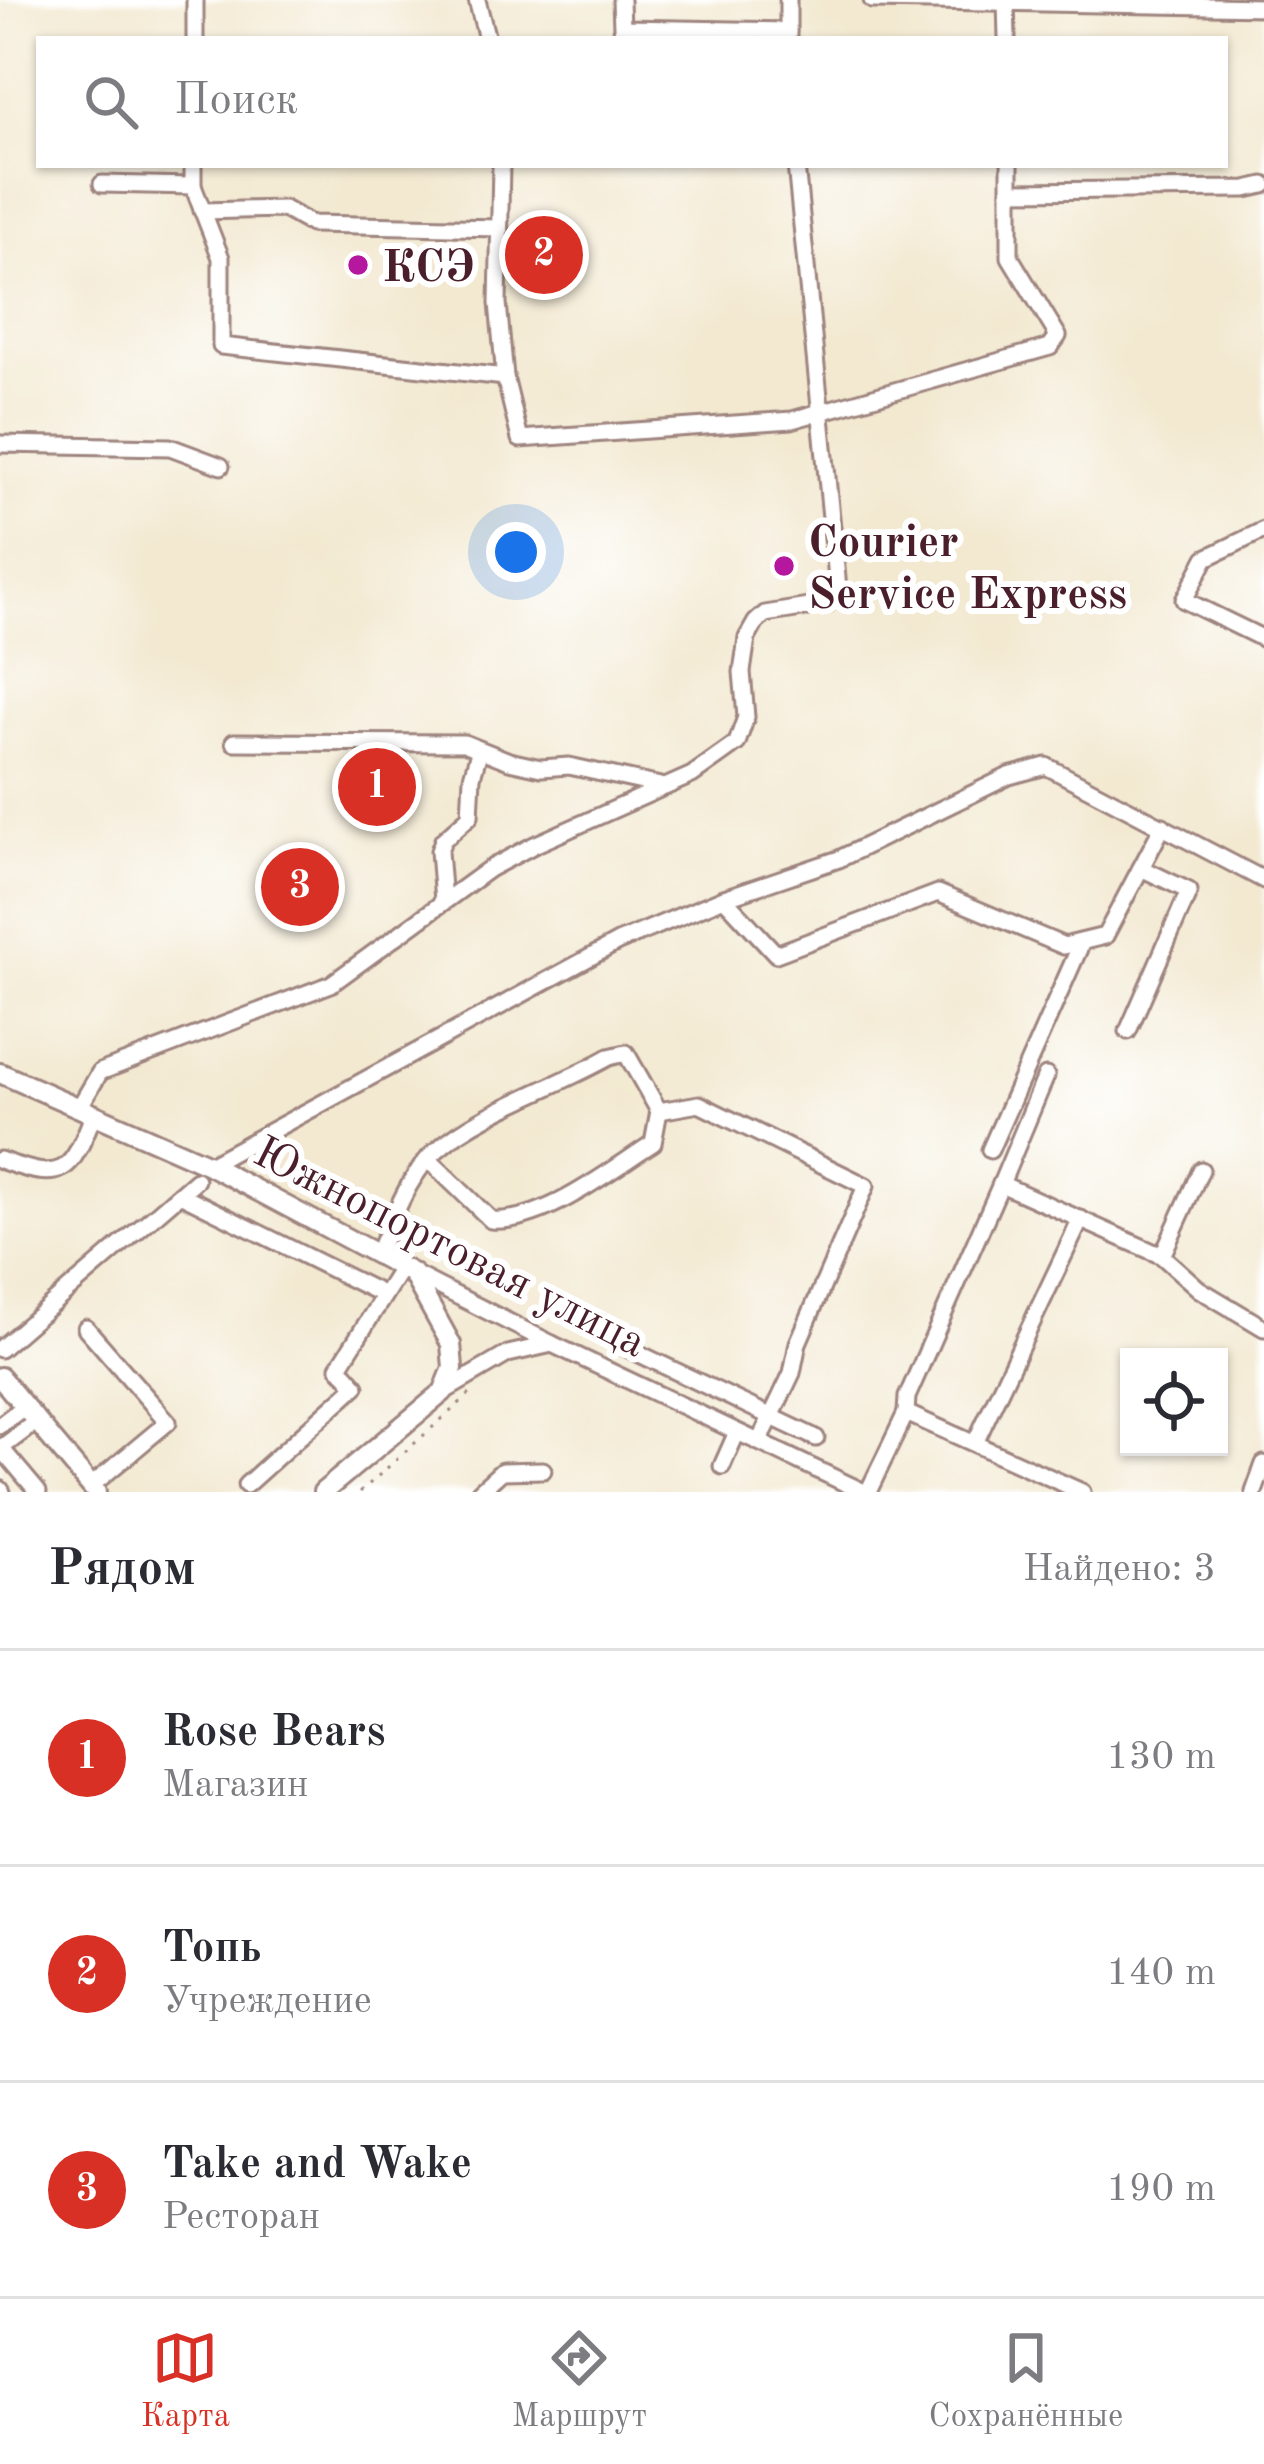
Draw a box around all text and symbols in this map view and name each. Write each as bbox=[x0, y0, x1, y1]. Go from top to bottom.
search box bbox=[36, 36, 1228, 168]
icon: search bbox=[78, 69, 144, 135]
text: Поиск bbox=[174, 79, 298, 124]
pin: 2 bbox=[505, 210, 583, 300]
place label: КСЭ bbox=[382, 247, 475, 292]
marker: КСЭ bbox=[345, 252, 371, 278]
your location bbox=[486, 522, 546, 582]
place label: Courier Service Express bbox=[808, 522, 1127, 619]
marker: Courier Service Express bbox=[771, 553, 797, 579]
pin: 1 bbox=[338, 742, 416, 832]
pin: 3 bbox=[261, 842, 339, 932]
street label: Южнопортовая улица bbox=[246, 1131, 652, 1367]
map controls bbox=[1120, 1348, 1228, 1456]
button: locate bbox=[1120, 1348, 1228, 1456]
text: Рядом bbox=[48, 1545, 196, 1596]
text: Найдено: 3 bbox=[1023, 1550, 1216, 1589]
text: Rose Bears bbox=[162, 1711, 386, 1756]
text: 1 bbox=[76, 1738, 98, 1777]
text: 130 m bbox=[1106, 1738, 1216, 1777]
text: Магазин bbox=[162, 1766, 308, 1805]
text: Топь bbox=[162, 1927, 262, 1972]
text: 2 bbox=[76, 1954, 98, 1993]
text: 140 m bbox=[1106, 1954, 1216, 1993]
text: Учреждение bbox=[162, 1982, 372, 2021]
text: Take and Wake bbox=[162, 2143, 472, 2188]
text: 3 bbox=[76, 2170, 98, 2209]
text: 190 m bbox=[1106, 2170, 1216, 2209]
text: Ресторан bbox=[162, 2198, 320, 2237]
tab: Карта bbox=[141, 2325, 230, 2438]
tab: Маршрут bbox=[512, 2325, 647, 2438]
tab: Сохранённые bbox=[929, 2325, 1123, 2438]

